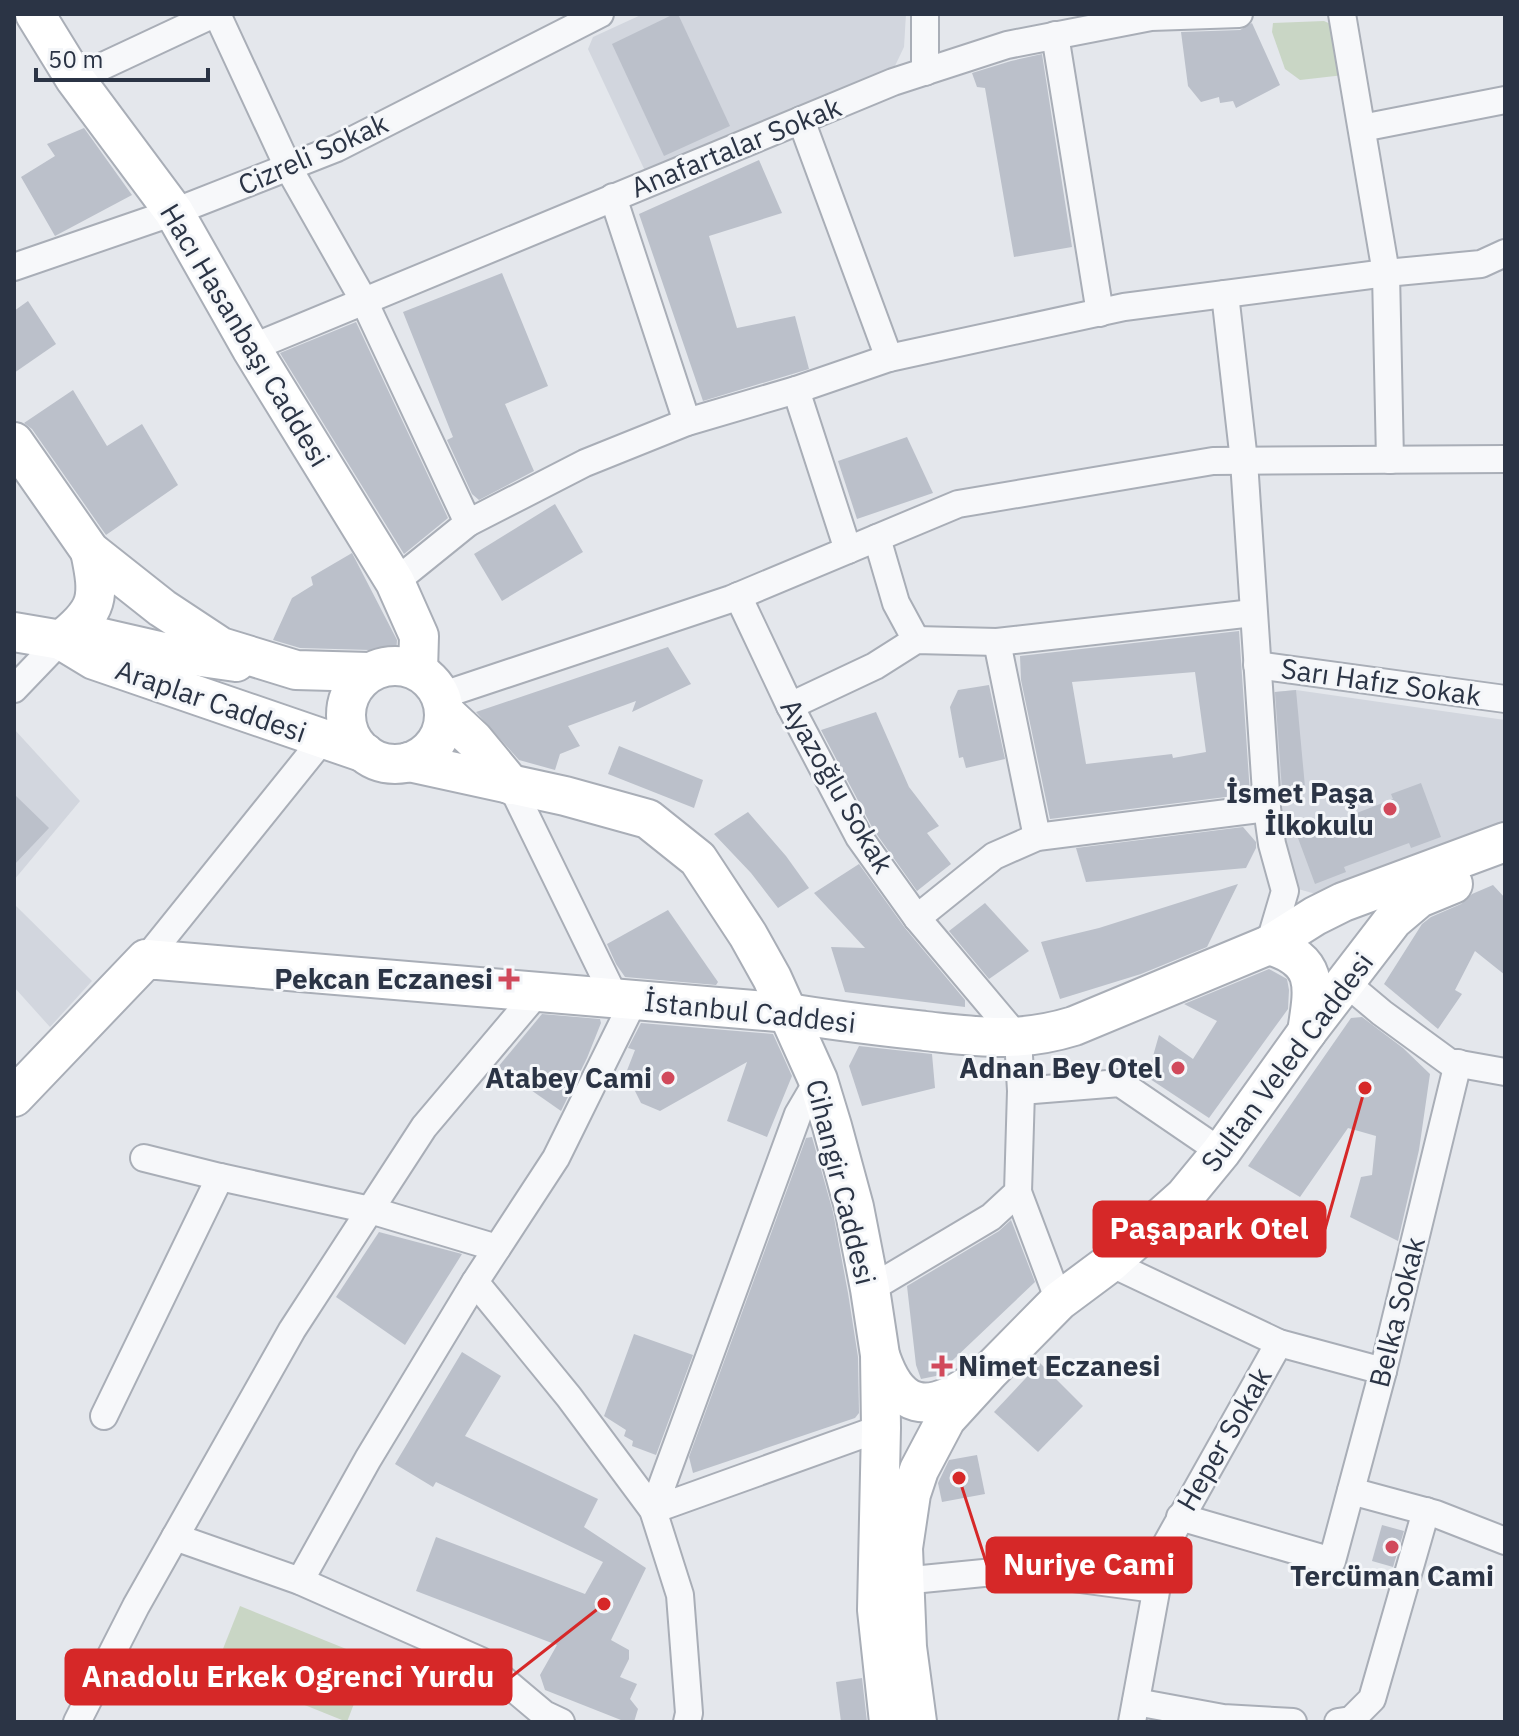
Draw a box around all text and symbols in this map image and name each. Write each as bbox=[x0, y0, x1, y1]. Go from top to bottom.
scale bar bbox=[36, 32, 208, 82]
text: 50 m bbox=[48, 43, 103, 75]
street label: Anafartalar Sokak bbox=[625, 87, 847, 206]
street label: Cizreli Sokak bbox=[232, 104, 394, 203]
street label: Hacı Hasanbaşı Caddesi bbox=[152, 196, 339, 473]
street label: Sarı Hafız Sokak bbox=[1279, 649, 1484, 714]
street label: Araplar Caddesi bbox=[111, 651, 312, 751]
street label: Ayazoğlu Sokak bbox=[772, 692, 903, 880]
place label: İsmet Paşa İlkokulu bbox=[1226, 774, 1374, 843]
marker: İsmet Paşa İlkokulu bbox=[1381, 800, 1399, 818]
street label: Sultan Veled Caddesi bbox=[1192, 945, 1381, 1179]
place label: Pekcan Eczanesi bbox=[274, 960, 493, 997]
marker: Pekcan Eczanesi bbox=[500, 970, 518, 988]
street label: İstanbul Caddesi bbox=[642, 982, 858, 1041]
place label: Adnan Bey Otel bbox=[959, 1049, 1162, 1086]
place label: Atabey Cami bbox=[485, 1059, 652, 1096]
marker: Adnan Bey Otel bbox=[1169, 1059, 1187, 1077]
marker: Atabey Cami bbox=[659, 1069, 677, 1087]
street label: Cihangir Caddesi bbox=[798, 1075, 885, 1289]
callout: Paşapark Otel bbox=[1094, 1202, 1325, 1256]
text: Paşapark Otel bbox=[1109, 1208, 1309, 1247]
street label: Belka Sokak bbox=[1360, 1233, 1433, 1391]
place label: Nimet Eczanesi bbox=[958, 1347, 1161, 1384]
marker: Nimet Eczanesi bbox=[933, 1357, 951, 1375]
street label: Heper Sokak bbox=[1168, 1360, 1280, 1517]
callout: Nuriye Cami bbox=[987, 1538, 1191, 1592]
marker: Tercüman Cami bbox=[1383, 1538, 1401, 1556]
text: Nuriye Cami bbox=[1003, 1544, 1175, 1583]
place label: Tercüman Cami bbox=[1290, 1557, 1494, 1594]
callout: Anadolu Erkek Ogrenci Yurdu bbox=[66, 1650, 511, 1704]
text: Anadolu Erkek Ogrenci Yurdu bbox=[82, 1656, 494, 1695]

